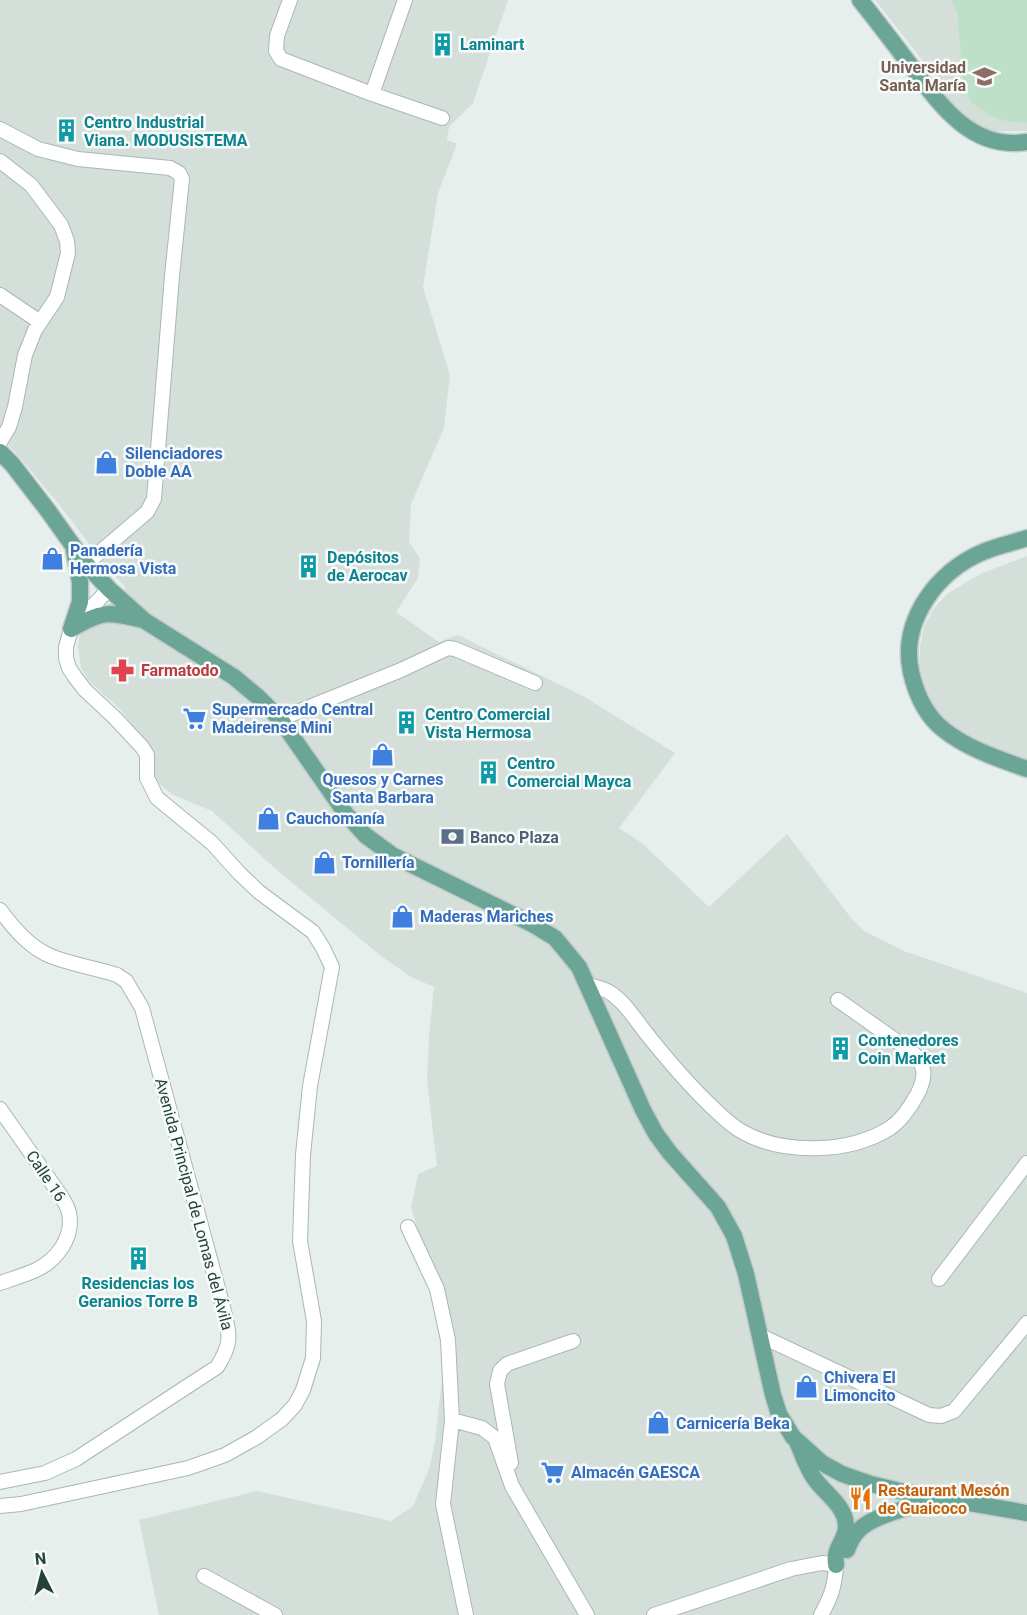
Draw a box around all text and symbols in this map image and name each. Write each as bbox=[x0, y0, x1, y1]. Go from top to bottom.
building icon: Laminart bbox=[429, 31, 455, 57]
place label: Laminart bbox=[460, 35, 525, 54]
place label: Universidad Santa María bbox=[879, 58, 966, 95]
school or university icon: Universidad Santa María bbox=[971, 63, 997, 89]
place label: Centro Industrial Viana. MODUSISTEMA bbox=[84, 113, 248, 150]
building icon: Centro Industrial Viana. MODUSISTEMA bbox=[53, 118, 79, 144]
place label: Silenciadores Doble AA bbox=[125, 444, 223, 481]
shop icon: Silenciadores Doble AA bbox=[94, 449, 120, 475]
place label: Panadería Hermosa Vista bbox=[70, 541, 177, 578]
shop icon: Panadería Hermosa Vista bbox=[39, 546, 65, 572]
place label: Depósitos de Aerocav bbox=[327, 548, 408, 585]
building icon: Depósitos de Aerocav bbox=[296, 553, 322, 579]
pharmacy icon: Farmatodo bbox=[110, 657, 136, 683]
place label: Farmatodo bbox=[141, 661, 219, 680]
place label: Supermercado Central Madeirense Mini bbox=[212, 700, 373, 737]
supermarket icon: Supermercado Central Madeirense Mini bbox=[181, 705, 207, 731]
place label: Centro Comercial Vista Hermosa bbox=[425, 705, 550, 742]
building icon: Centro Comercial Vista Hermosa bbox=[394, 710, 420, 736]
shop icon: Quesos y Carnes Santa Barbara bbox=[370, 741, 396, 767]
place label: Centro Comercial Mayca bbox=[507, 754, 632, 791]
building icon: Centro Comercial Mayca bbox=[476, 759, 502, 785]
place label: Quesos y Carnes Santa Barbara bbox=[323, 770, 443, 807]
shop icon: Cauchomanía bbox=[255, 805, 281, 831]
place label: Cauchomanía bbox=[286, 809, 385, 828]
bank icon: Banco Plaza bbox=[439, 824, 465, 850]
place label: Banco Plaza bbox=[470, 828, 559, 847]
shop icon: Tornillería bbox=[311, 849, 337, 875]
place label: Tornillería bbox=[342, 853, 415, 872]
shop icon: Maderas Mariches bbox=[389, 903, 415, 929]
place label: Maderas Mariches bbox=[420, 907, 553, 926]
place label: Contenedores Coin Market bbox=[858, 1031, 959, 1068]
building icon: Contenedores Coin Market bbox=[827, 1036, 853, 1062]
street label: Avenida Principal de Lomas del Ávila bbox=[151, 1076, 237, 1332]
street label: Calle 16 bbox=[22, 1147, 70, 1205]
building icon: Residencias los Geranios Torre B bbox=[125, 1245, 151, 1271]
place label: Residencias los Geranios Torre B bbox=[78, 1274, 198, 1311]
place label: Chivera El Limoncito bbox=[824, 1368, 896, 1405]
shop icon: Chivera El Limoncito bbox=[793, 1373, 819, 1399]
shop icon: Carnicería Beka bbox=[645, 1410, 671, 1436]
place label: Carnicería Beka bbox=[676, 1414, 790, 1433]
supermarket icon: Almacén GAESCA bbox=[540, 1459, 566, 1485]
place label: Almacén GAESCA bbox=[571, 1463, 700, 1482]
place label: Restaurant Mesón de Guaicoco bbox=[878, 1481, 1009, 1518]
restaurant icon: Restaurant Mesón de Guaicoco bbox=[847, 1486, 873, 1512]
north arrow bbox=[12, 1543, 72, 1603]
text: N bbox=[34, 1549, 47, 1569]

